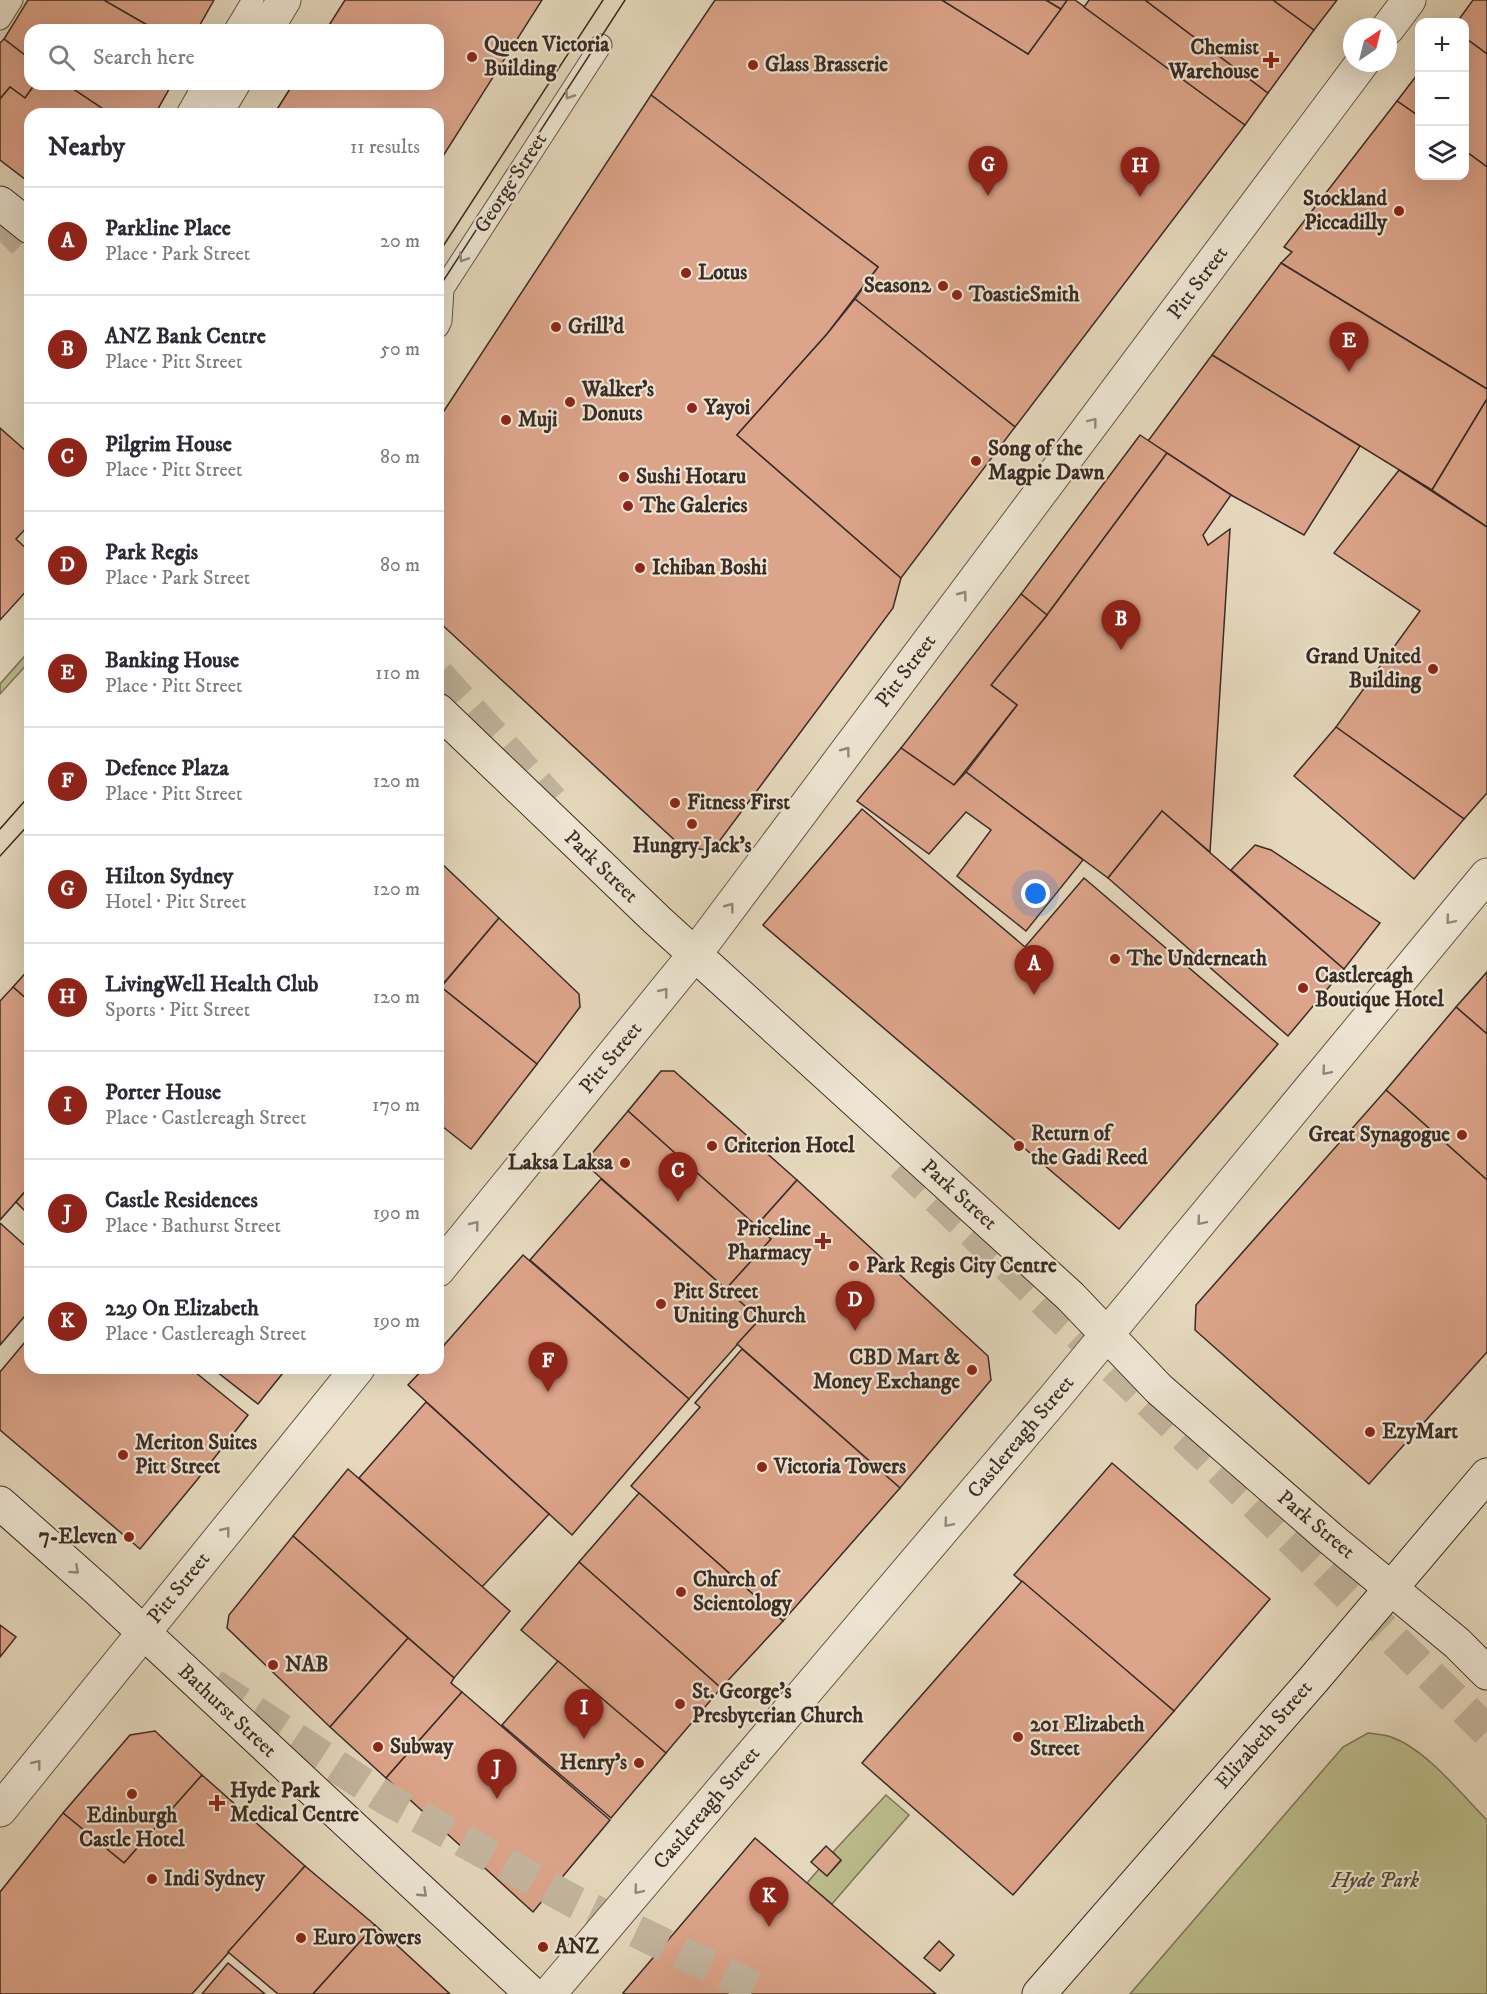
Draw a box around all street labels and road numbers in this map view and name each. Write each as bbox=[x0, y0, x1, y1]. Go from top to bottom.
street label: George Street bbox=[469, 128, 553, 238]
street label: Pitt Street bbox=[1162, 241, 1234, 325]
street label: Pitt Street bbox=[870, 629, 942, 713]
street label: Park Street bbox=[558, 825, 644, 909]
street label: Pitt Street bbox=[574, 1017, 648, 1099]
street label: Park Street bbox=[916, 1154, 1003, 1236]
street label: Castlereagh Street bbox=[962, 1370, 1080, 1504]
street label: Park Street bbox=[1272, 1485, 1360, 1565]
street label: Pitt Street bbox=[142, 1547, 216, 1629]
street label: Bathurst Street bbox=[172, 1659, 282, 1764]
street label: Elizabeth Street bbox=[1210, 1675, 1318, 1794]
street label: Castlereagh Street bbox=[648, 1741, 766, 1875]

